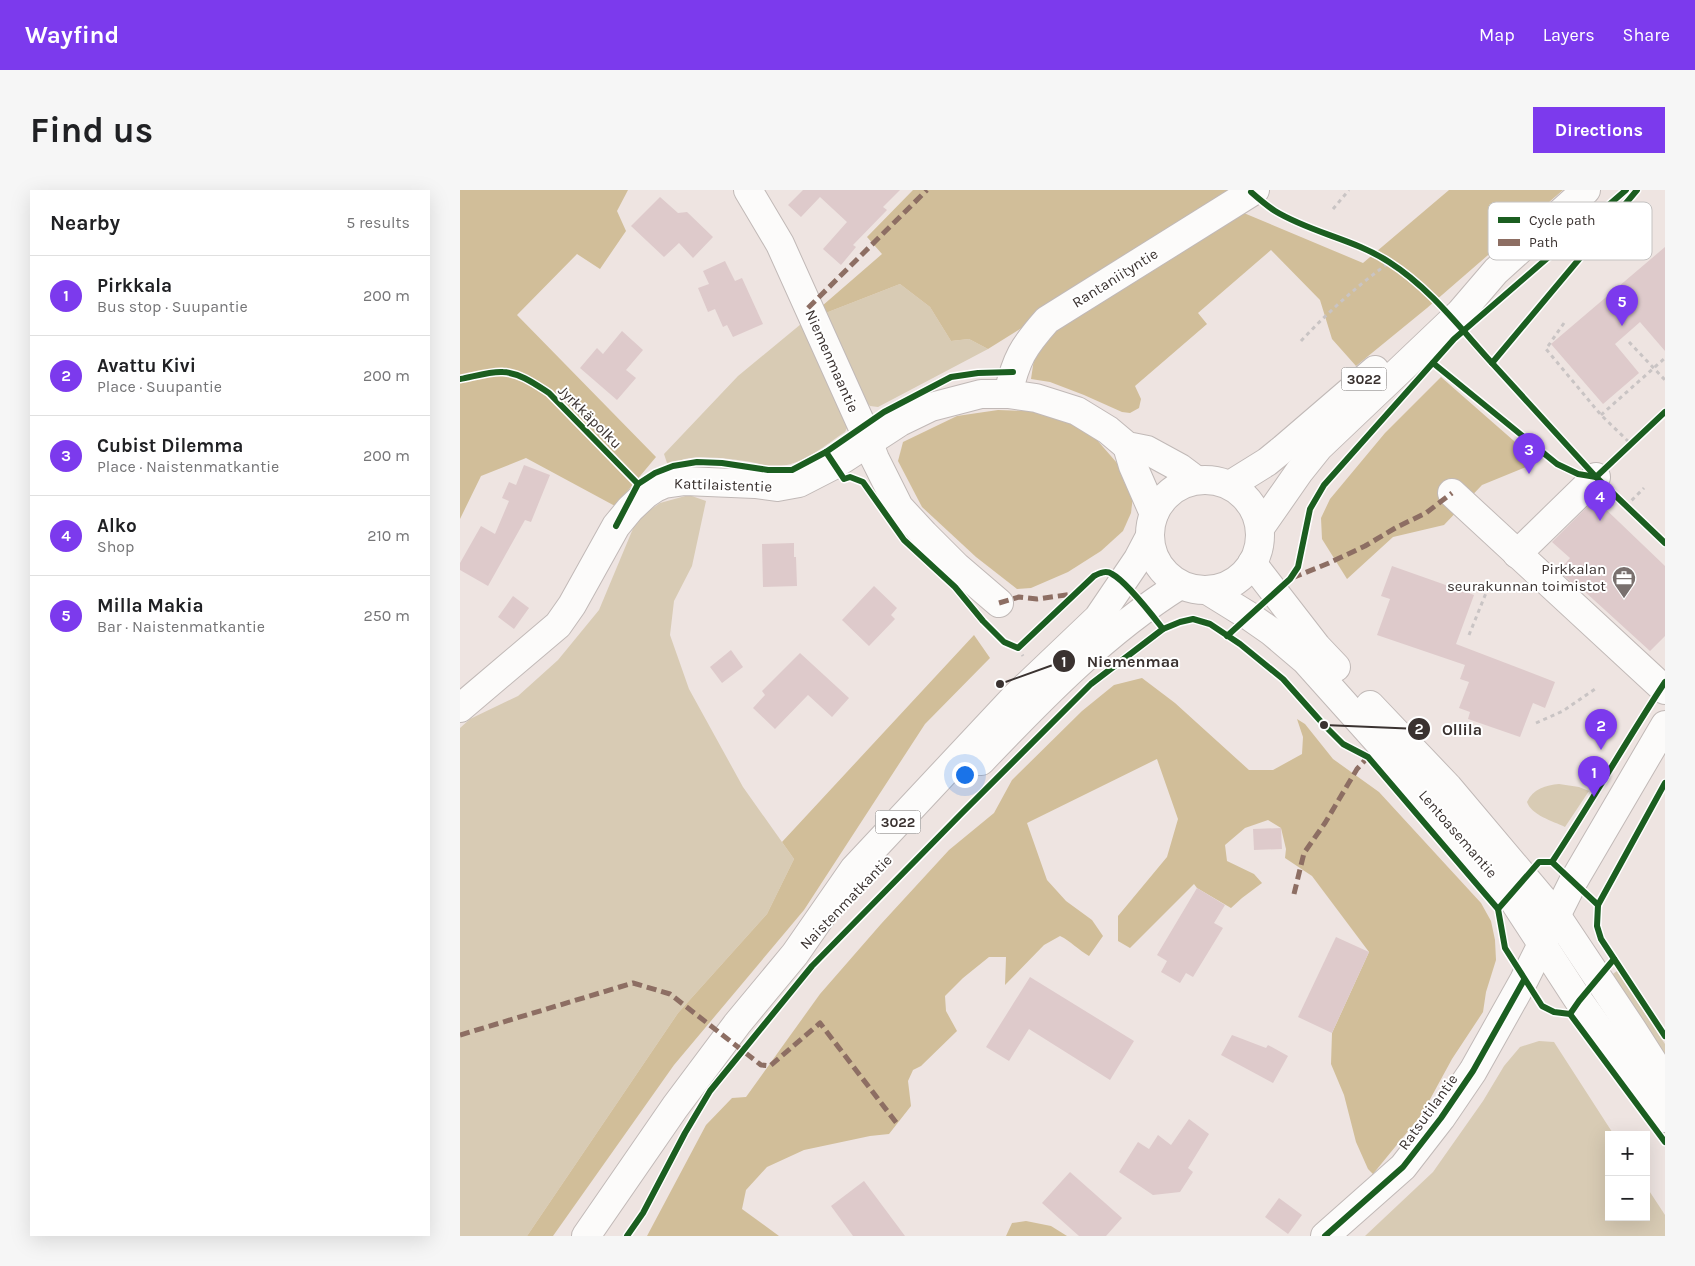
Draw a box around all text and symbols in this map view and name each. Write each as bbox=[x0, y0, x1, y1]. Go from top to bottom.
text: Wayfind bbox=[25, 21, 119, 49]
text: Map bbox=[1479, 24, 1515, 46]
text: Layers bbox=[1543, 24, 1595, 46]
text: Share bbox=[1623, 24, 1670, 46]
button: Directions bbox=[1533, 107, 1665, 153]
text: Find us bbox=[30, 110, 153, 151]
legend bbox=[1488, 202, 1652, 260]
text: Nearby bbox=[50, 211, 120, 235]
text: Cycle path bbox=[1529, 212, 1595, 229]
text: 5 results bbox=[346, 213, 410, 232]
text: Path bbox=[1529, 234, 1558, 251]
street label: Rantaniityntie bbox=[1069, 244, 1161, 312]
text: Pirkkala bbox=[97, 275, 172, 297]
pin: 5 bbox=[1606, 285, 1638, 326]
text: 1 bbox=[63, 286, 69, 305]
text: 200 m bbox=[363, 286, 410, 305]
text: Bus stop · Suupantie bbox=[97, 297, 248, 316]
street label: Niemenmaantie bbox=[801, 307, 863, 415]
text: Avattu Kivi bbox=[97, 355, 196, 377]
text: 2 bbox=[61, 366, 71, 385]
text: 200 m bbox=[363, 366, 410, 385]
road number: 3022 bbox=[1342, 368, 1386, 390]
text: Place · Suupantie bbox=[97, 377, 222, 396]
street label: Jyrkkäpolku bbox=[555, 382, 625, 452]
pin: 3 bbox=[1513, 433, 1545, 474]
text: Cubist Dilemma bbox=[97, 435, 243, 457]
text: 3 bbox=[61, 446, 71, 465]
text: 200 m bbox=[363, 446, 410, 465]
text: Place · Naistenmatkantie bbox=[97, 457, 279, 476]
street label: Kattilaistentie bbox=[674, 474, 772, 496]
pin: 4 bbox=[1584, 480, 1616, 521]
text: Alko bbox=[97, 515, 137, 537]
text: 4 bbox=[61, 526, 71, 545]
text: 210 m bbox=[367, 526, 410, 545]
text: Shop bbox=[97, 537, 134, 556]
place label: Pirkkalan seurakunnan toimistot bbox=[1447, 560, 1606, 595]
office icon: Pirkkalan seurakunnan toimistot bbox=[1611, 565, 1637, 599]
text: Milla Makia bbox=[97, 595, 204, 617]
text: 5 bbox=[61, 606, 71, 625]
text: 250 m bbox=[363, 606, 410, 625]
text: Bar · Naistenmatkantie bbox=[97, 617, 265, 636]
callout: Niemenmaa bbox=[1052, 646, 1189, 677]
text: Niemenmaa bbox=[1087, 652, 1179, 671]
text: 1 bbox=[1061, 653, 1067, 671]
pin: 2 bbox=[1585, 709, 1617, 750]
callout: Ollila bbox=[1407, 714, 1492, 745]
text: 2 bbox=[1414, 720, 1424, 738]
text: Ollila bbox=[1442, 720, 1482, 739]
pin: 1 bbox=[1578, 756, 1610, 797]
your location bbox=[952, 762, 978, 788]
street label: Lentoasemantie bbox=[1415, 786, 1501, 882]
road number: 3022 bbox=[876, 810, 920, 834]
street label: Naistenmatkantie bbox=[796, 851, 896, 953]
street label: Ratsutilantie bbox=[1394, 1071, 1462, 1153]
map controls bbox=[1605, 1131, 1650, 1221]
button: + bbox=[1605, 1131, 1650, 1176]
button: − bbox=[1605, 1176, 1650, 1221]

